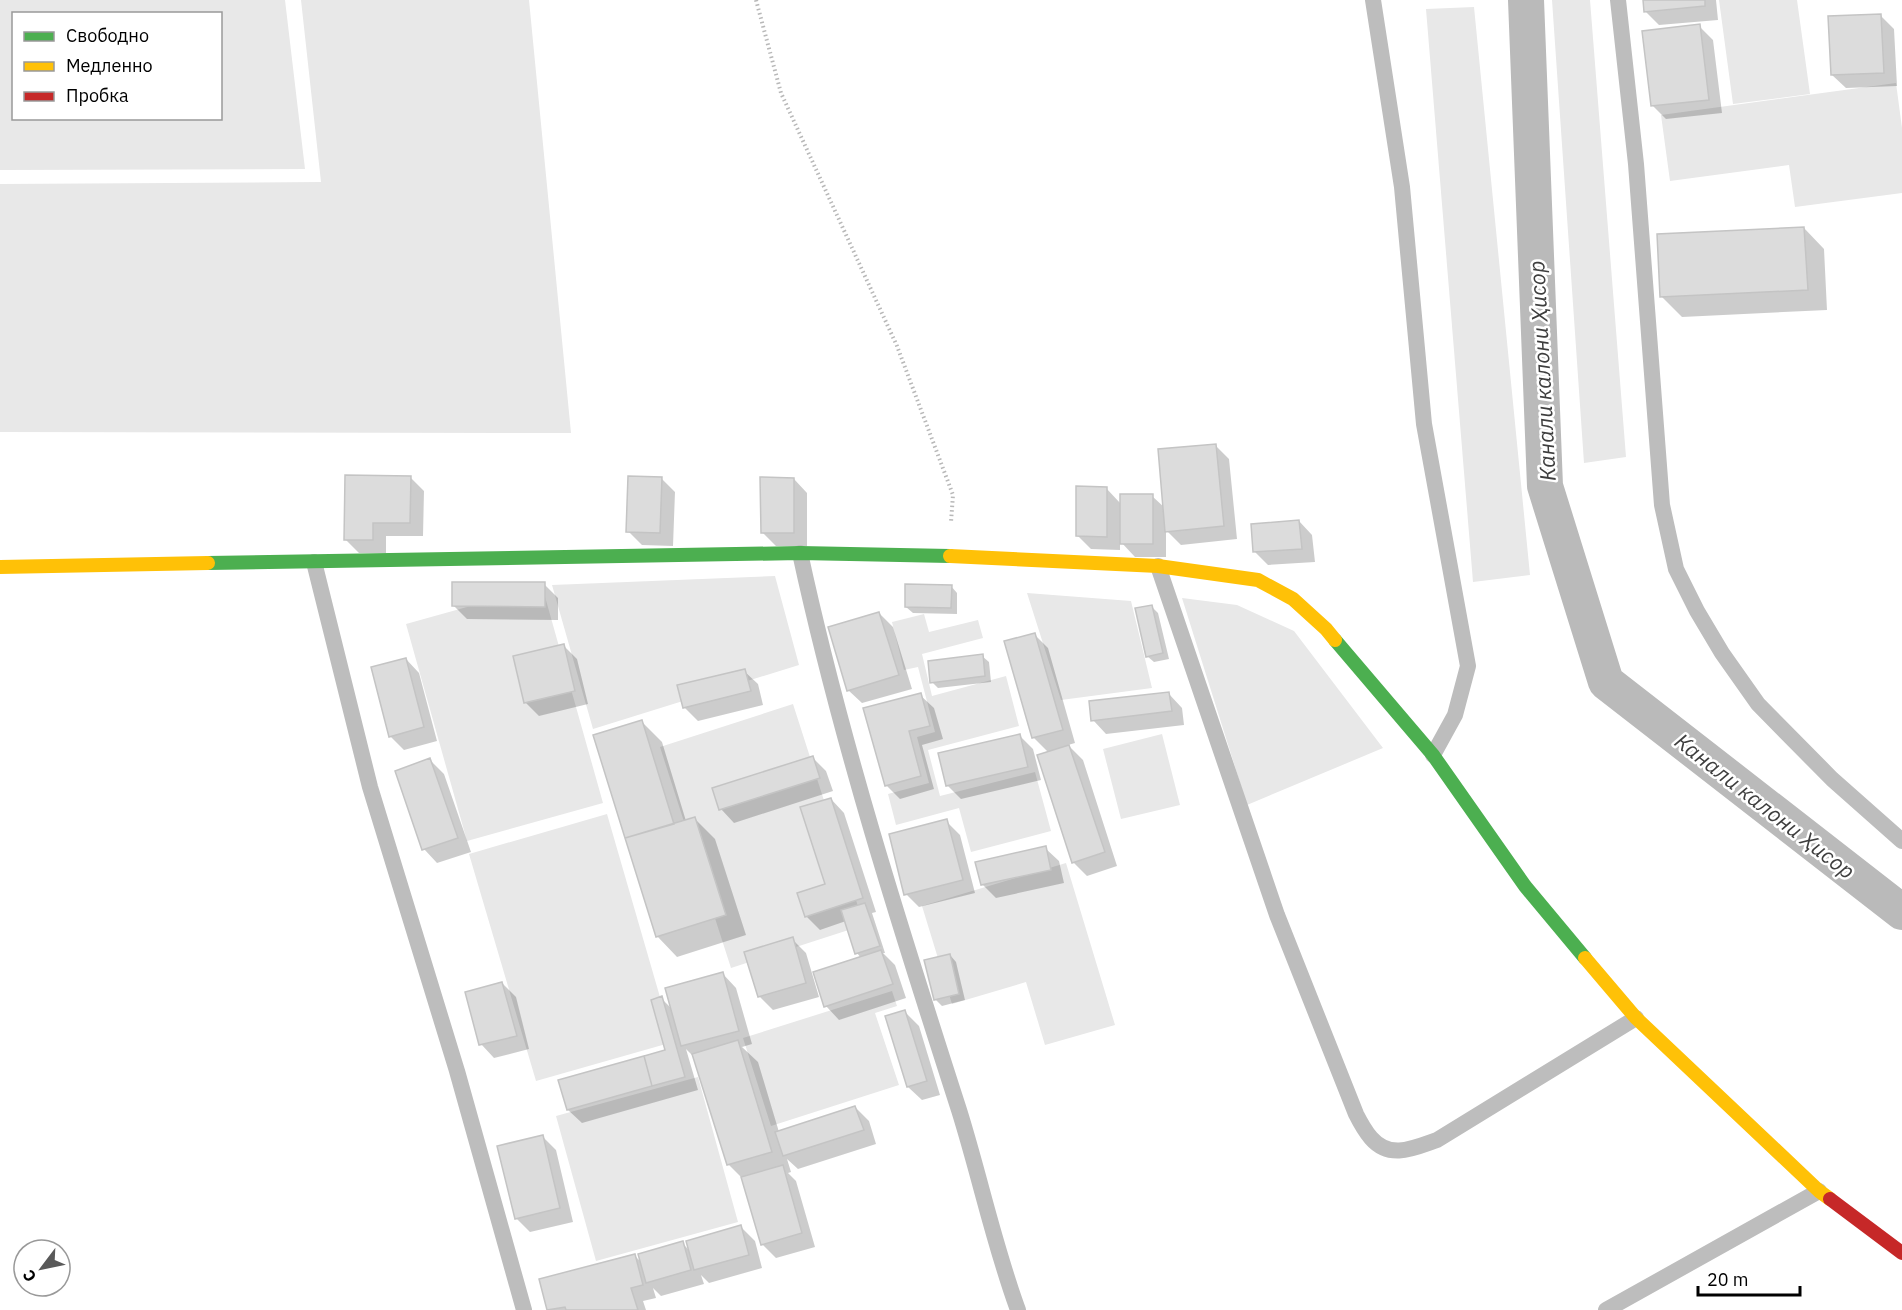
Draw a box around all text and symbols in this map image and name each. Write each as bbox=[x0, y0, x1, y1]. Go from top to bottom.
legend bbox=[12, 12, 222, 120]
text: Свободно bbox=[66, 24, 149, 47]
text: Медленно bbox=[66, 54, 153, 77]
text: Пробка bbox=[66, 84, 129, 107]
water label: Канали калони Ҳисор bbox=[1521, 260, 1562, 482]
water label: Канали калони Ҳисор bbox=[1669, 726, 1861, 885]
north arrow bbox=[12, 1238, 72, 1298]
scale bar bbox=[1698, 1259, 1800, 1297]
text: С bbox=[18, 1266, 41, 1286]
text: 20 m bbox=[1707, 1268, 1749, 1291]

